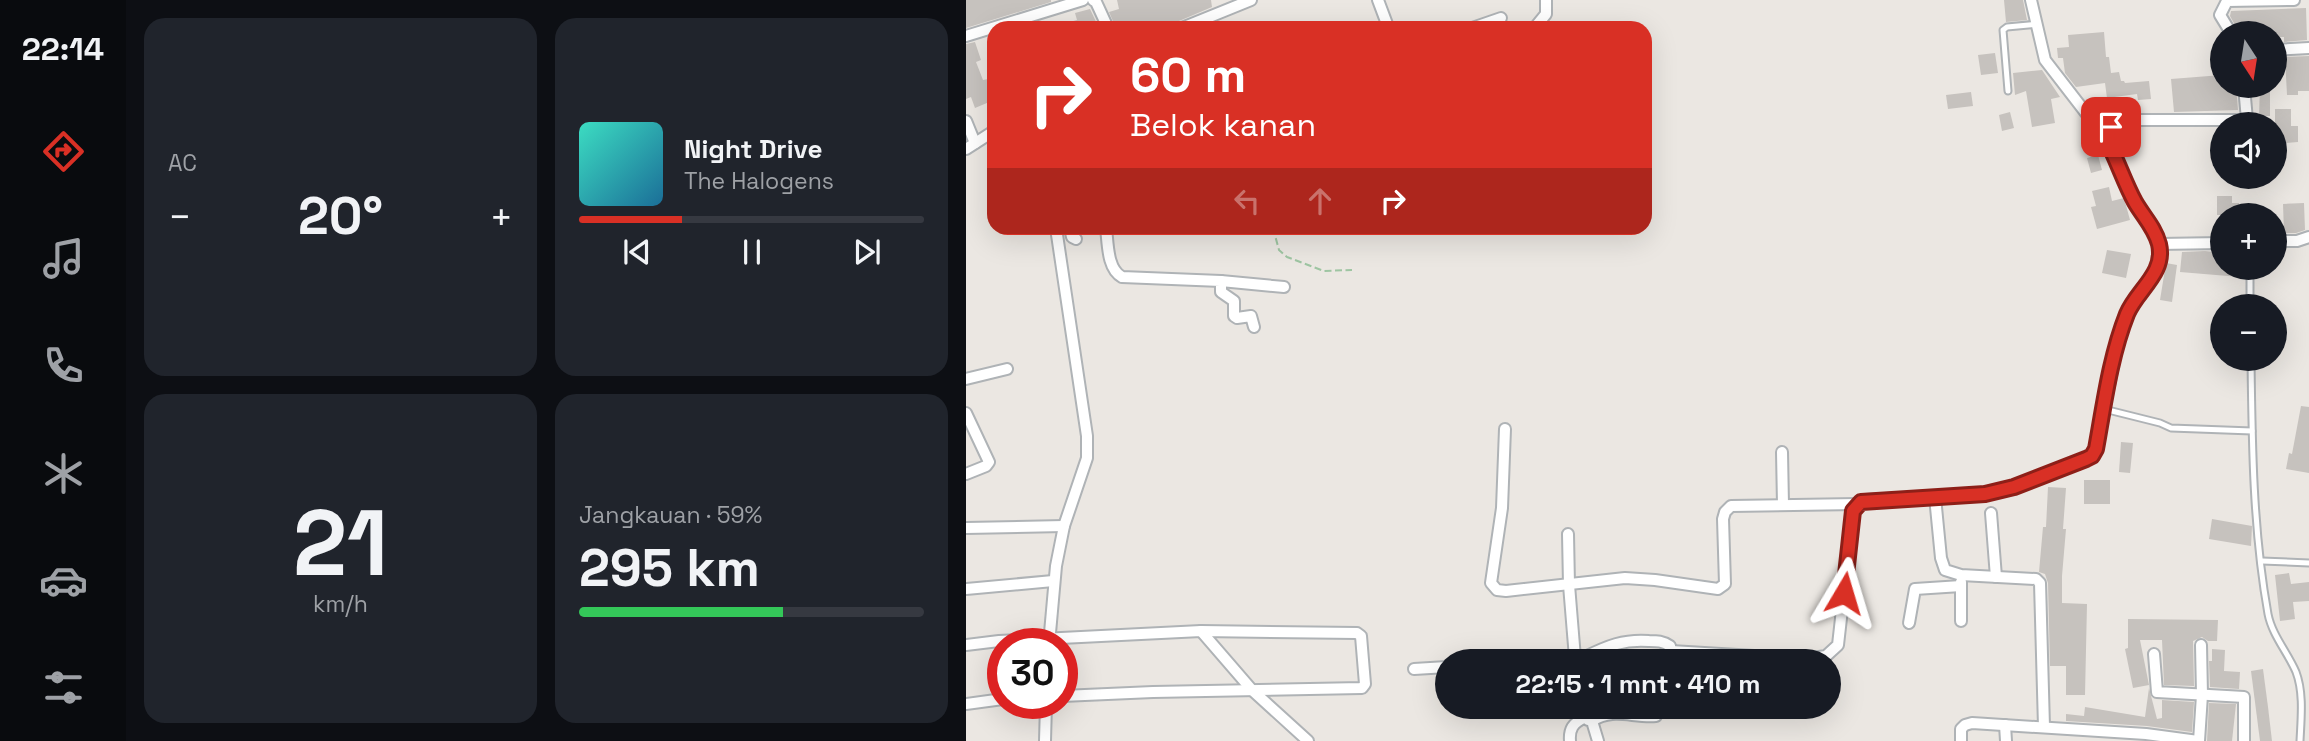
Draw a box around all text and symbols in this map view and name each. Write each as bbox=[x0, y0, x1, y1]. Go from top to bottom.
north arrow bbox=[2210, 21, 2287, 98]
map controls bbox=[2210, 21, 2287, 371]
text: 22:14 bbox=[22, 29, 104, 69]
text: 60 m bbox=[1130, 44, 1246, 106]
icon: right bbox=[1015, 49, 1106, 140]
pin bbox=[2081, 97, 2141, 157]
text: Belok kanan bbox=[1130, 105, 1316, 145]
icon: arrive bbox=[2092, 108, 2130, 146]
button: sound bbox=[2210, 112, 2287, 189]
icon: directions bbox=[39, 127, 88, 176]
text: Night Drive bbox=[684, 132, 822, 166]
text: AC bbox=[168, 148, 197, 178]
text: The Halogens bbox=[684, 166, 834, 196]
icon: left bbox=[1228, 182, 1266, 220]
icon: ahead bbox=[1301, 182, 1339, 220]
icon: right bbox=[1374, 182, 1412, 220]
text: 20° bbox=[298, 183, 383, 249]
text: − bbox=[168, 193, 192, 241]
text: + bbox=[489, 193, 513, 241]
button: + bbox=[2210, 203, 2287, 280]
icon: previous bbox=[618, 233, 656, 271]
icon: pause bbox=[733, 233, 771, 271]
icon: next bbox=[848, 233, 886, 271]
icon: music bbox=[39, 234, 88, 283]
button: − bbox=[2210, 294, 2287, 371]
icon: phone bbox=[39, 341, 88, 390]
icon: climate bbox=[39, 449, 88, 498]
text: 21 bbox=[293, 485, 388, 602]
text: Jangkauan · 59% bbox=[579, 500, 762, 530]
text: 295 km bbox=[579, 535, 760, 601]
icon: car bbox=[39, 556, 88, 605]
position arrow bbox=[1807, 556, 1881, 630]
text: km/h bbox=[313, 589, 368, 619]
speed limit sign: 30 bbox=[987, 628, 1078, 719]
icon: filters bbox=[39, 663, 88, 712]
text: 22:15 · 1 mnt · 410 m bbox=[1516, 667, 1760, 701]

